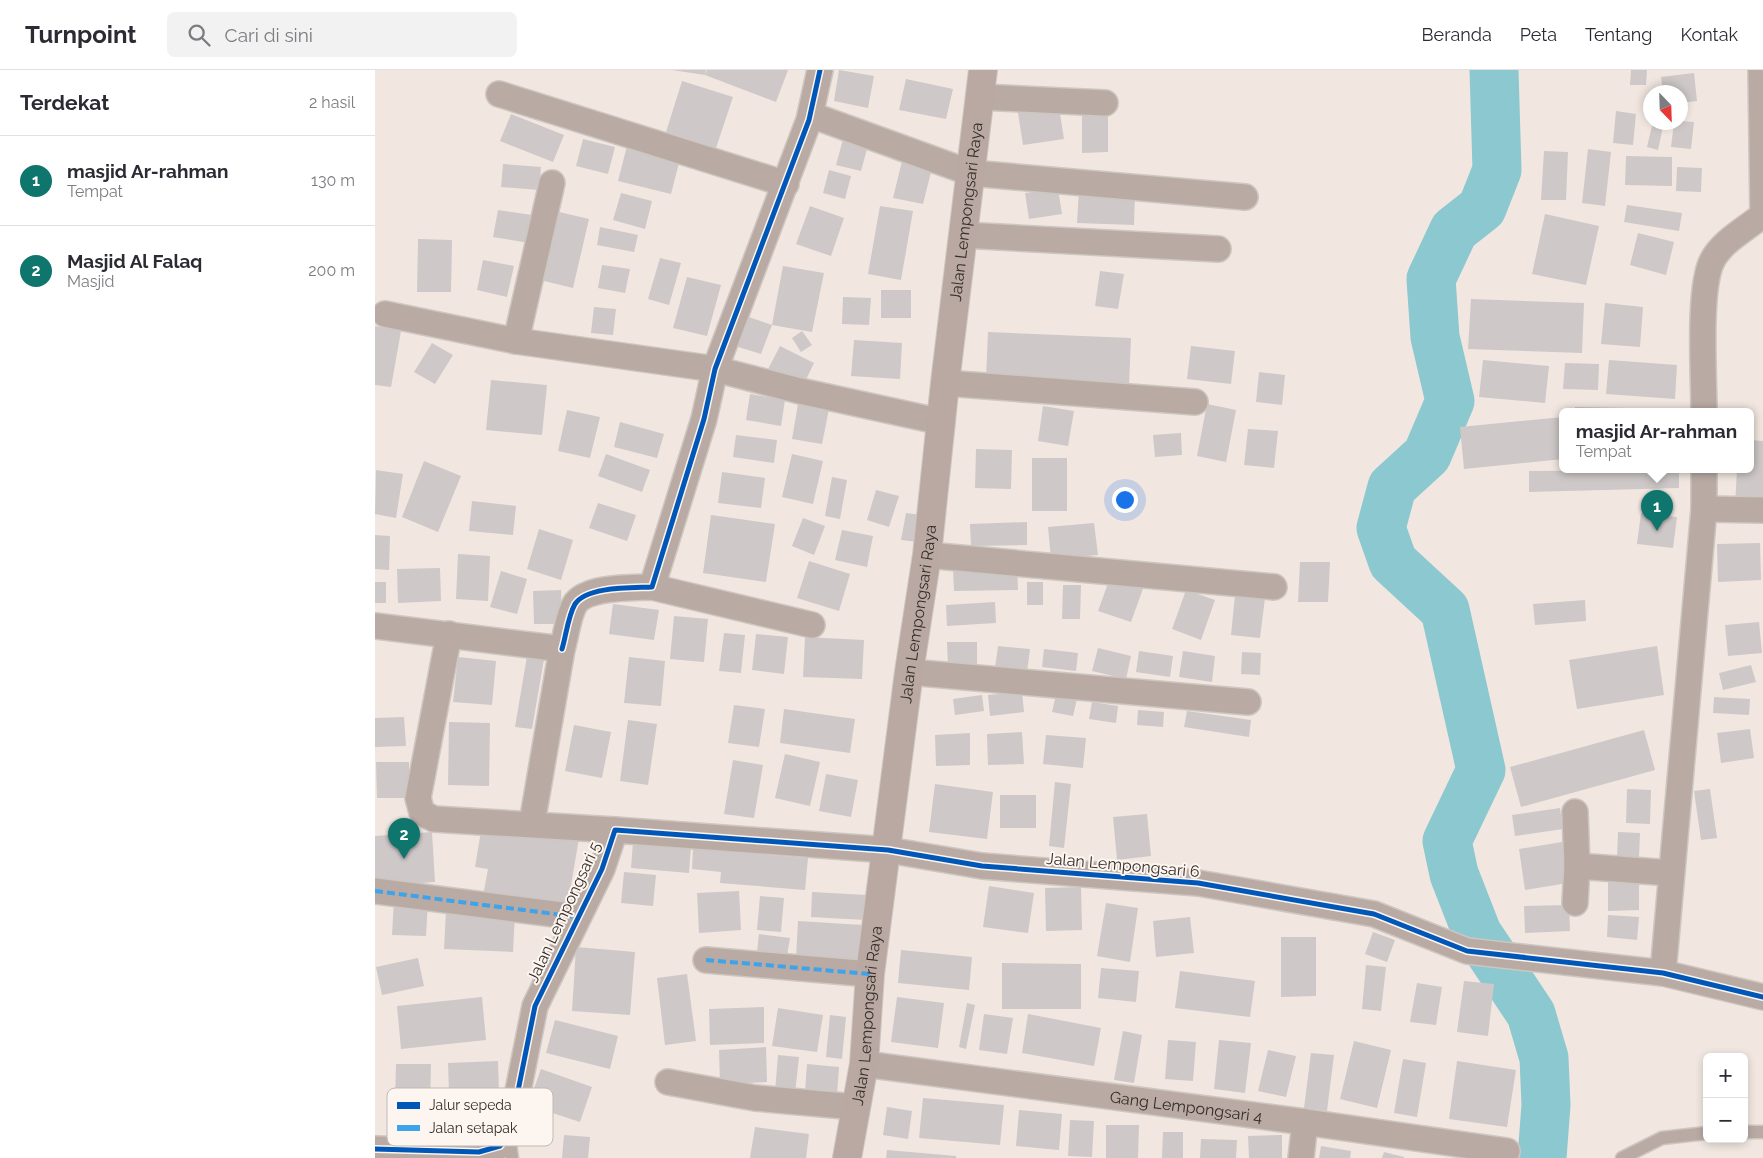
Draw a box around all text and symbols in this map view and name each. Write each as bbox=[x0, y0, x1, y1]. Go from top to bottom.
search box bbox=[167, 12, 517, 57]
text: Turnpoint bbox=[25, 20, 137, 49]
icon: search bbox=[185, 21, 213, 49]
text: Cari di sini bbox=[225, 24, 313, 46]
text: Beranda bbox=[1422, 24, 1492, 45]
text: Peta bbox=[1520, 24, 1557, 45]
text: Tentang bbox=[1585, 24, 1652, 45]
text: Kontak bbox=[1680, 24, 1738, 45]
north arrow bbox=[1643, 85, 1688, 130]
text: Terdekat bbox=[20, 90, 109, 115]
text: 2 hasil bbox=[309, 93, 355, 112]
street label: Jalan Lempongsari Raya bbox=[945, 121, 986, 302]
text: masjid Ar-rahman bbox=[67, 160, 228, 182]
text: 1 bbox=[32, 171, 40, 190]
text: 130 m bbox=[311, 171, 355, 190]
text: Tempat bbox=[67, 182, 123, 201]
text: Masjid Al Falaq bbox=[67, 250, 202, 272]
text: 2 bbox=[31, 261, 41, 280]
text: 200 m bbox=[308, 261, 355, 280]
text: Masjid bbox=[67, 272, 114, 291]
popup bbox=[1559, 408, 1754, 473]
text: masjid Ar-rahman bbox=[1576, 420, 1737, 442]
text: Tempat bbox=[1576, 442, 1632, 461]
your location bbox=[1112, 487, 1138, 513]
pin: 1 bbox=[1641, 490, 1673, 531]
street label: Jalan Lempongsari Raya bbox=[896, 524, 940, 704]
pin: 2 bbox=[388, 818, 420, 859]
street label: Jalan Lempongsari 5 bbox=[523, 838, 605, 985]
street label: Jalan Lempongsari 6 bbox=[1046, 849, 1200, 881]
street label: Jalan Lempongsari Raya bbox=[847, 925, 886, 1107]
map controls bbox=[1703, 1053, 1748, 1143]
button: + bbox=[1703, 1053, 1748, 1098]
street label: Gang Lempongsari 4 bbox=[1109, 1087, 1264, 1126]
legend bbox=[387, 1088, 553, 1146]
text: Jalur sepeda bbox=[429, 1097, 512, 1113]
button: − bbox=[1703, 1098, 1748, 1143]
text: Jalan setapak bbox=[429, 1120, 518, 1136]

